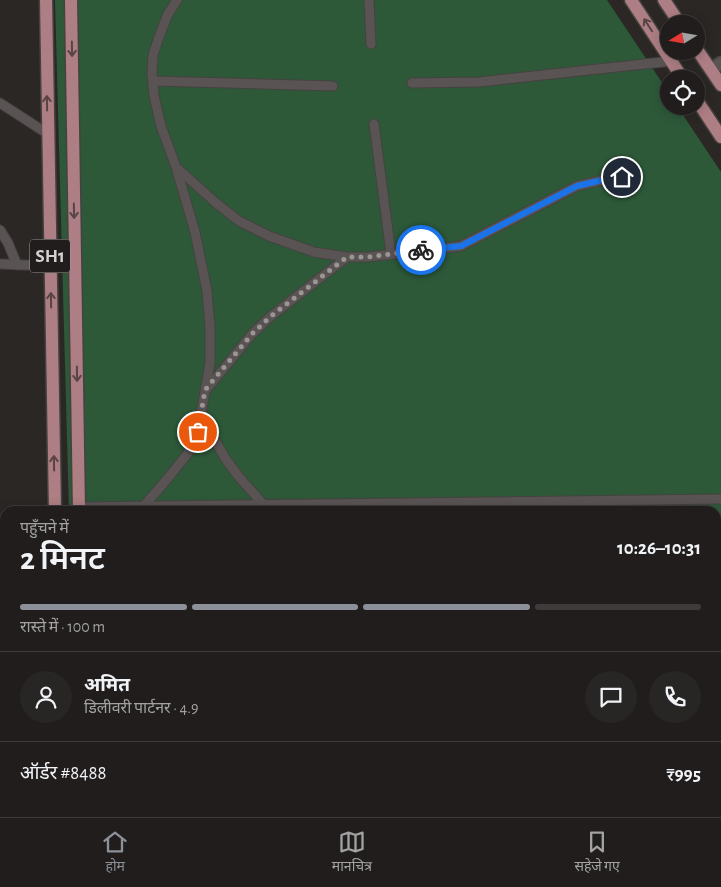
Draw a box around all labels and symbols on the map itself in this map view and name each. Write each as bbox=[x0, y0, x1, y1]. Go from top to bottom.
north arrow bbox=[660, 15, 705, 60]
one-way arrow bbox=[642, 18, 652, 32]
one-way arrow bbox=[67, 40, 77, 56]
one-way arrow bbox=[43, 95, 52, 111]
pin bbox=[601, 156, 643, 198]
one-way arrow bbox=[69, 202, 79, 219]
courier bbox=[396, 225, 446, 275]
road number: SH1 bbox=[30, 240, 70, 272]
one-way arrow bbox=[46, 292, 56, 308]
one-way arrow bbox=[72, 365, 82, 381]
pin bbox=[177, 411, 219, 453]
one-way arrow bbox=[49, 455, 59, 471]

